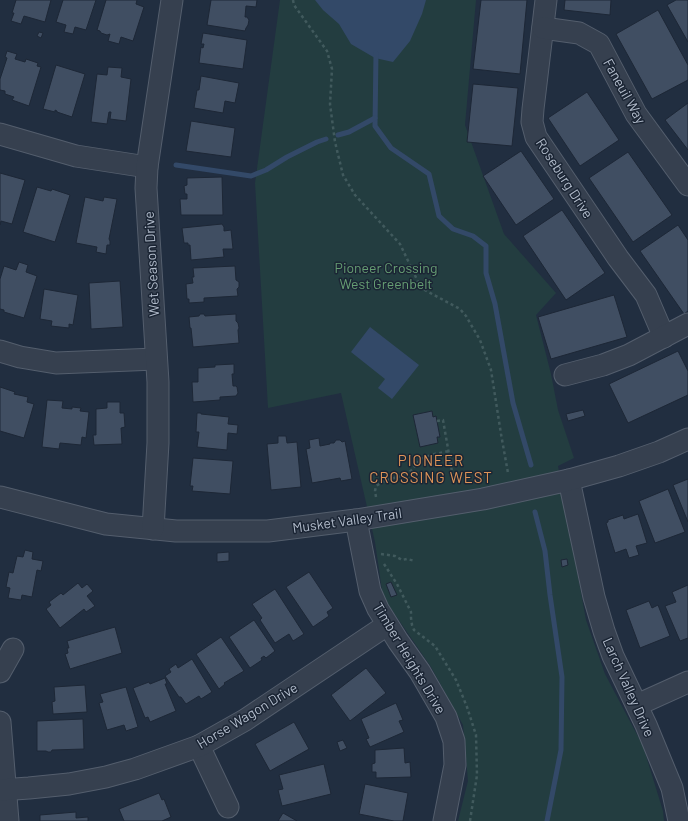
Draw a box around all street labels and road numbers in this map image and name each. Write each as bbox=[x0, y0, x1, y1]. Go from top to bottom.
street label: Faneuil Way bbox=[600, 55, 650, 127]
street label: Roseburg Drive bbox=[533, 135, 597, 221]
street label: Wet Season Drive bbox=[140, 211, 162, 317]
street label: Musket Valley Trail bbox=[291, 504, 403, 536]
street label: Timber Heights Drive bbox=[370, 599, 450, 717]
street label: Larch Valley Drive bbox=[600, 635, 658, 739]
street label: Horse Wagon Drive bbox=[194, 678, 300, 752]

